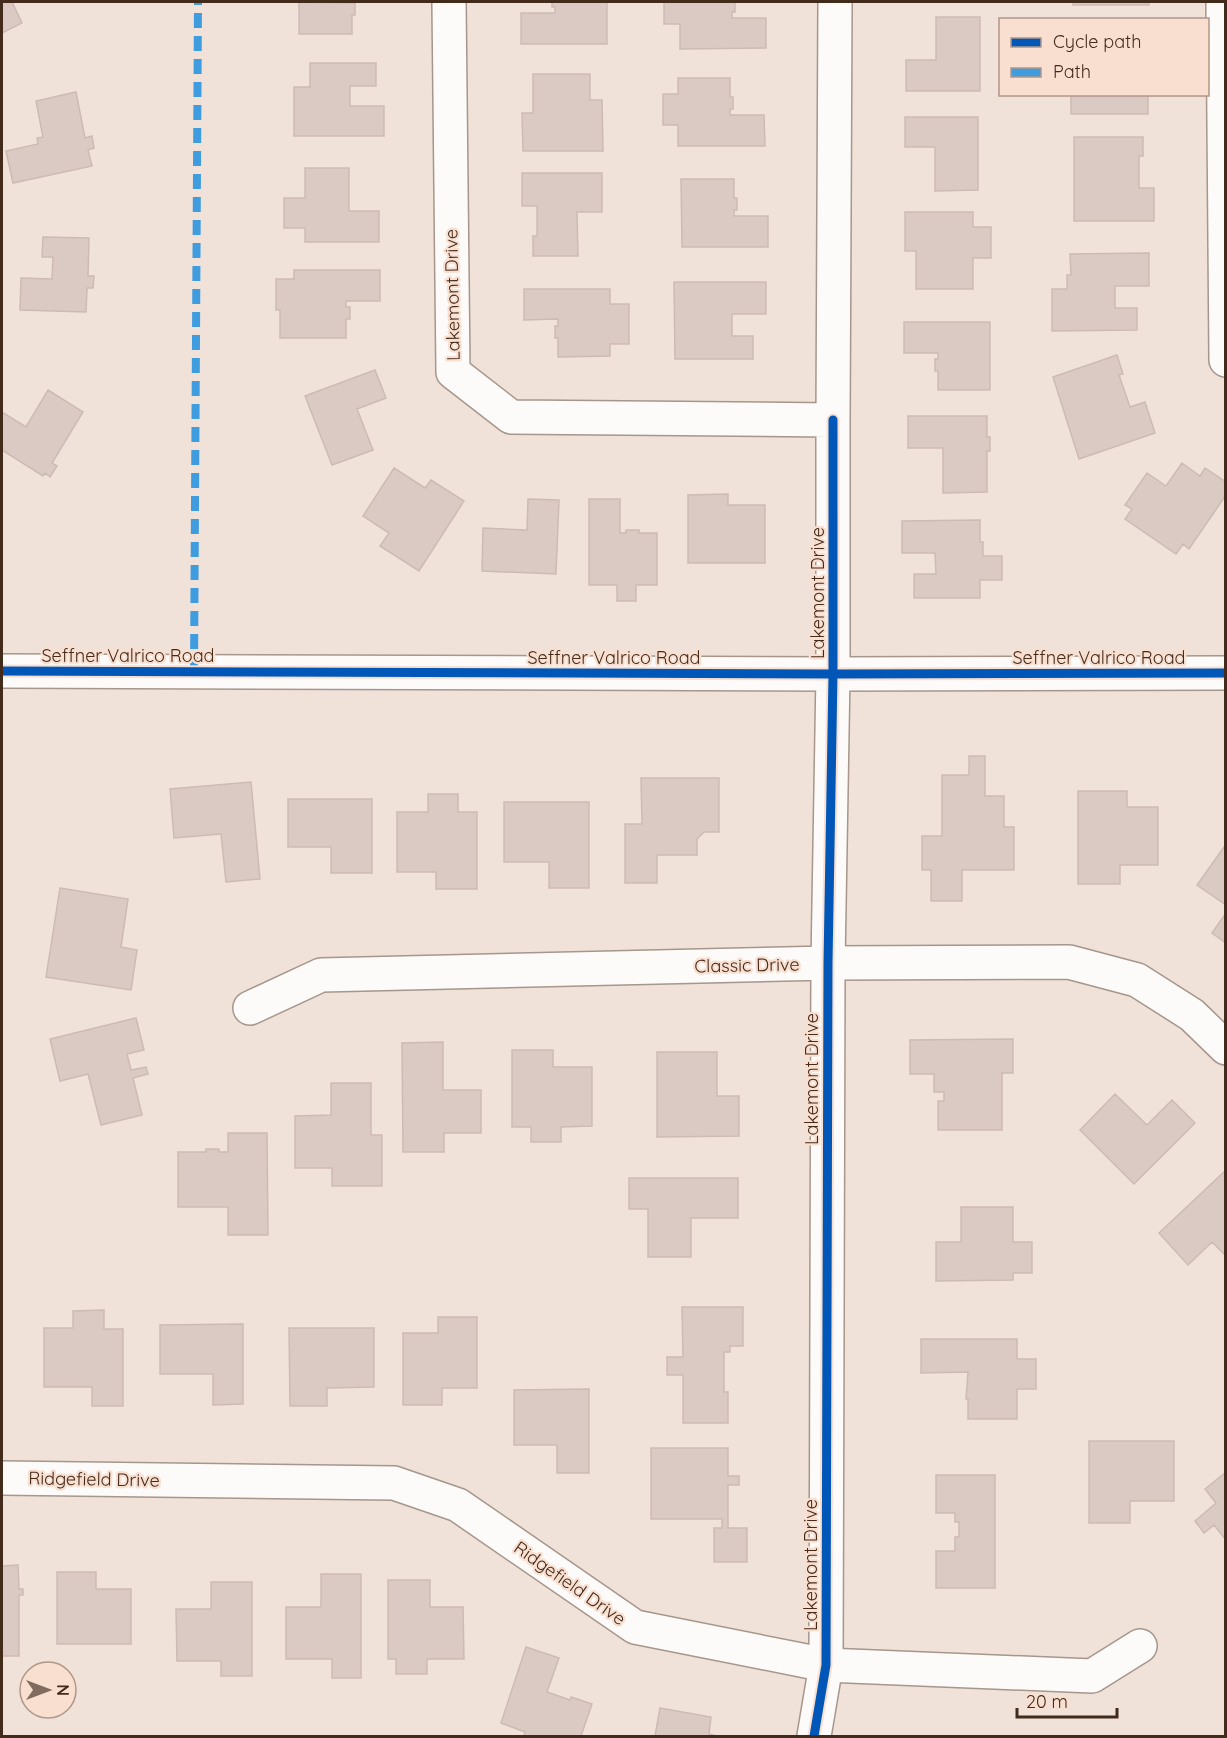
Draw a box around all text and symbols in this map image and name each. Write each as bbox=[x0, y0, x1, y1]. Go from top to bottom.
legend bbox=[999, 18, 1209, 96]
text: Cycle path bbox=[1053, 30, 1141, 53]
text: Path bbox=[1053, 60, 1091, 83]
street label: Lakemont Drive bbox=[439, 229, 465, 361]
street label: Lakemont Drive bbox=[806, 527, 829, 659]
street label: Seffner Valrico Road bbox=[42, 644, 215, 667]
street label: Seffner Valrico Road bbox=[528, 646, 701, 669]
street label: Seffner Valrico Road bbox=[1013, 646, 1186, 669]
street label: Classic Drive bbox=[694, 953, 800, 977]
street label: Lakemont Drive bbox=[800, 1013, 823, 1145]
street label: Ridgefield Drive bbox=[28, 1466, 160, 1492]
street label: Lakemont Drive bbox=[799, 1499, 822, 1631]
street label: Ridgefield Drive bbox=[510, 1536, 630, 1630]
north arrow bbox=[18, 1660, 78, 1720]
scale bar bbox=[1017, 1681, 1118, 1719]
text: N bbox=[53, 1684, 73, 1696]
text: 20 m bbox=[1026, 1690, 1068, 1713]

